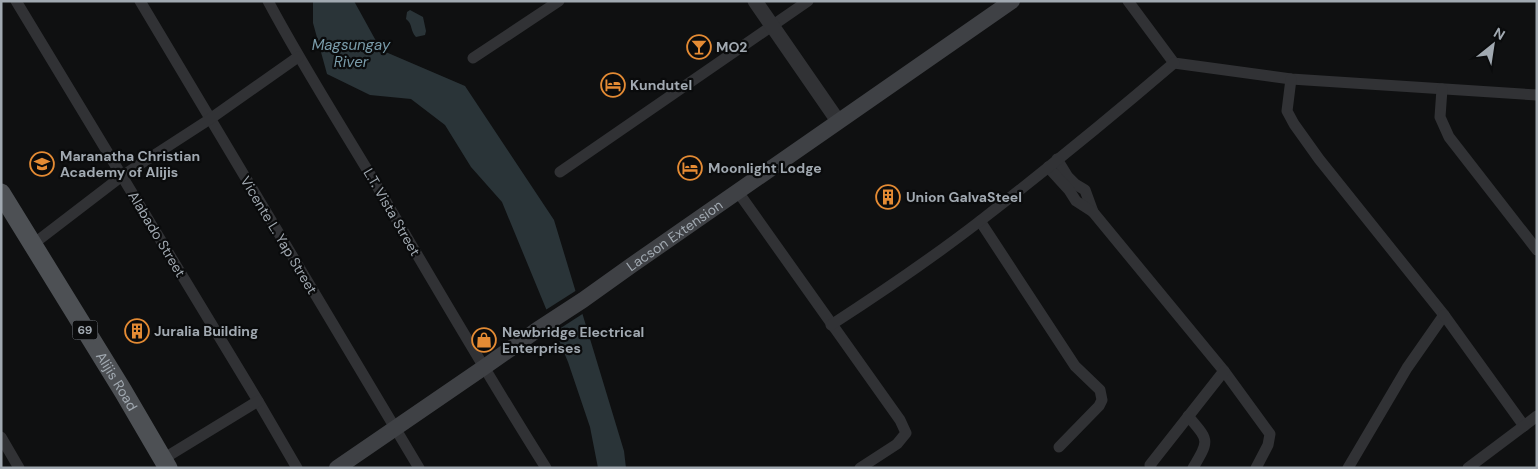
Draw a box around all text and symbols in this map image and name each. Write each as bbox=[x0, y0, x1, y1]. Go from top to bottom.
north arrow bbox=[1468, 20, 1518, 70]
text: N bbox=[1491, 23, 1508, 44]
bar icon: MO2 bbox=[686, 34, 712, 60]
water label: Magsungay River bbox=[312, 35, 391, 72]
place label: MO2 bbox=[716, 38, 747, 56]
hotel icon: Kundutel bbox=[600, 72, 626, 98]
place label: Kundutel bbox=[630, 76, 692, 94]
place label: Maranatha Christian Academy of Alijis bbox=[60, 147, 200, 181]
school or university icon: Maranatha Christian Academy of Alijis bbox=[29, 151, 55, 177]
hotel icon: Moonlight Lodge bbox=[677, 155, 703, 181]
place label: Moonlight Lodge bbox=[708, 159, 822, 177]
street label: L.T. Vista Street bbox=[360, 165, 424, 259]
street label: Vicente L. Yap Street bbox=[237, 173, 321, 297]
building icon: Union GalvaSteel bbox=[875, 184, 901, 210]
street label: Alabado Street bbox=[124, 188, 190, 280]
place label: Union GalvaSteel bbox=[906, 188, 1022, 206]
street label: Lacson Extension bbox=[623, 196, 726, 275]
building icon: Juralia Building bbox=[124, 318, 150, 344]
road number: 69 bbox=[72, 320, 98, 340]
place label: Juralia Building bbox=[154, 322, 258, 340]
place label: Newbridge Electrical Enterprises bbox=[502, 323, 644, 357]
shop icon: Newbridge Electrical Enterprises bbox=[471, 327, 497, 353]
street label: Alijis Road bbox=[92, 348, 142, 414]

